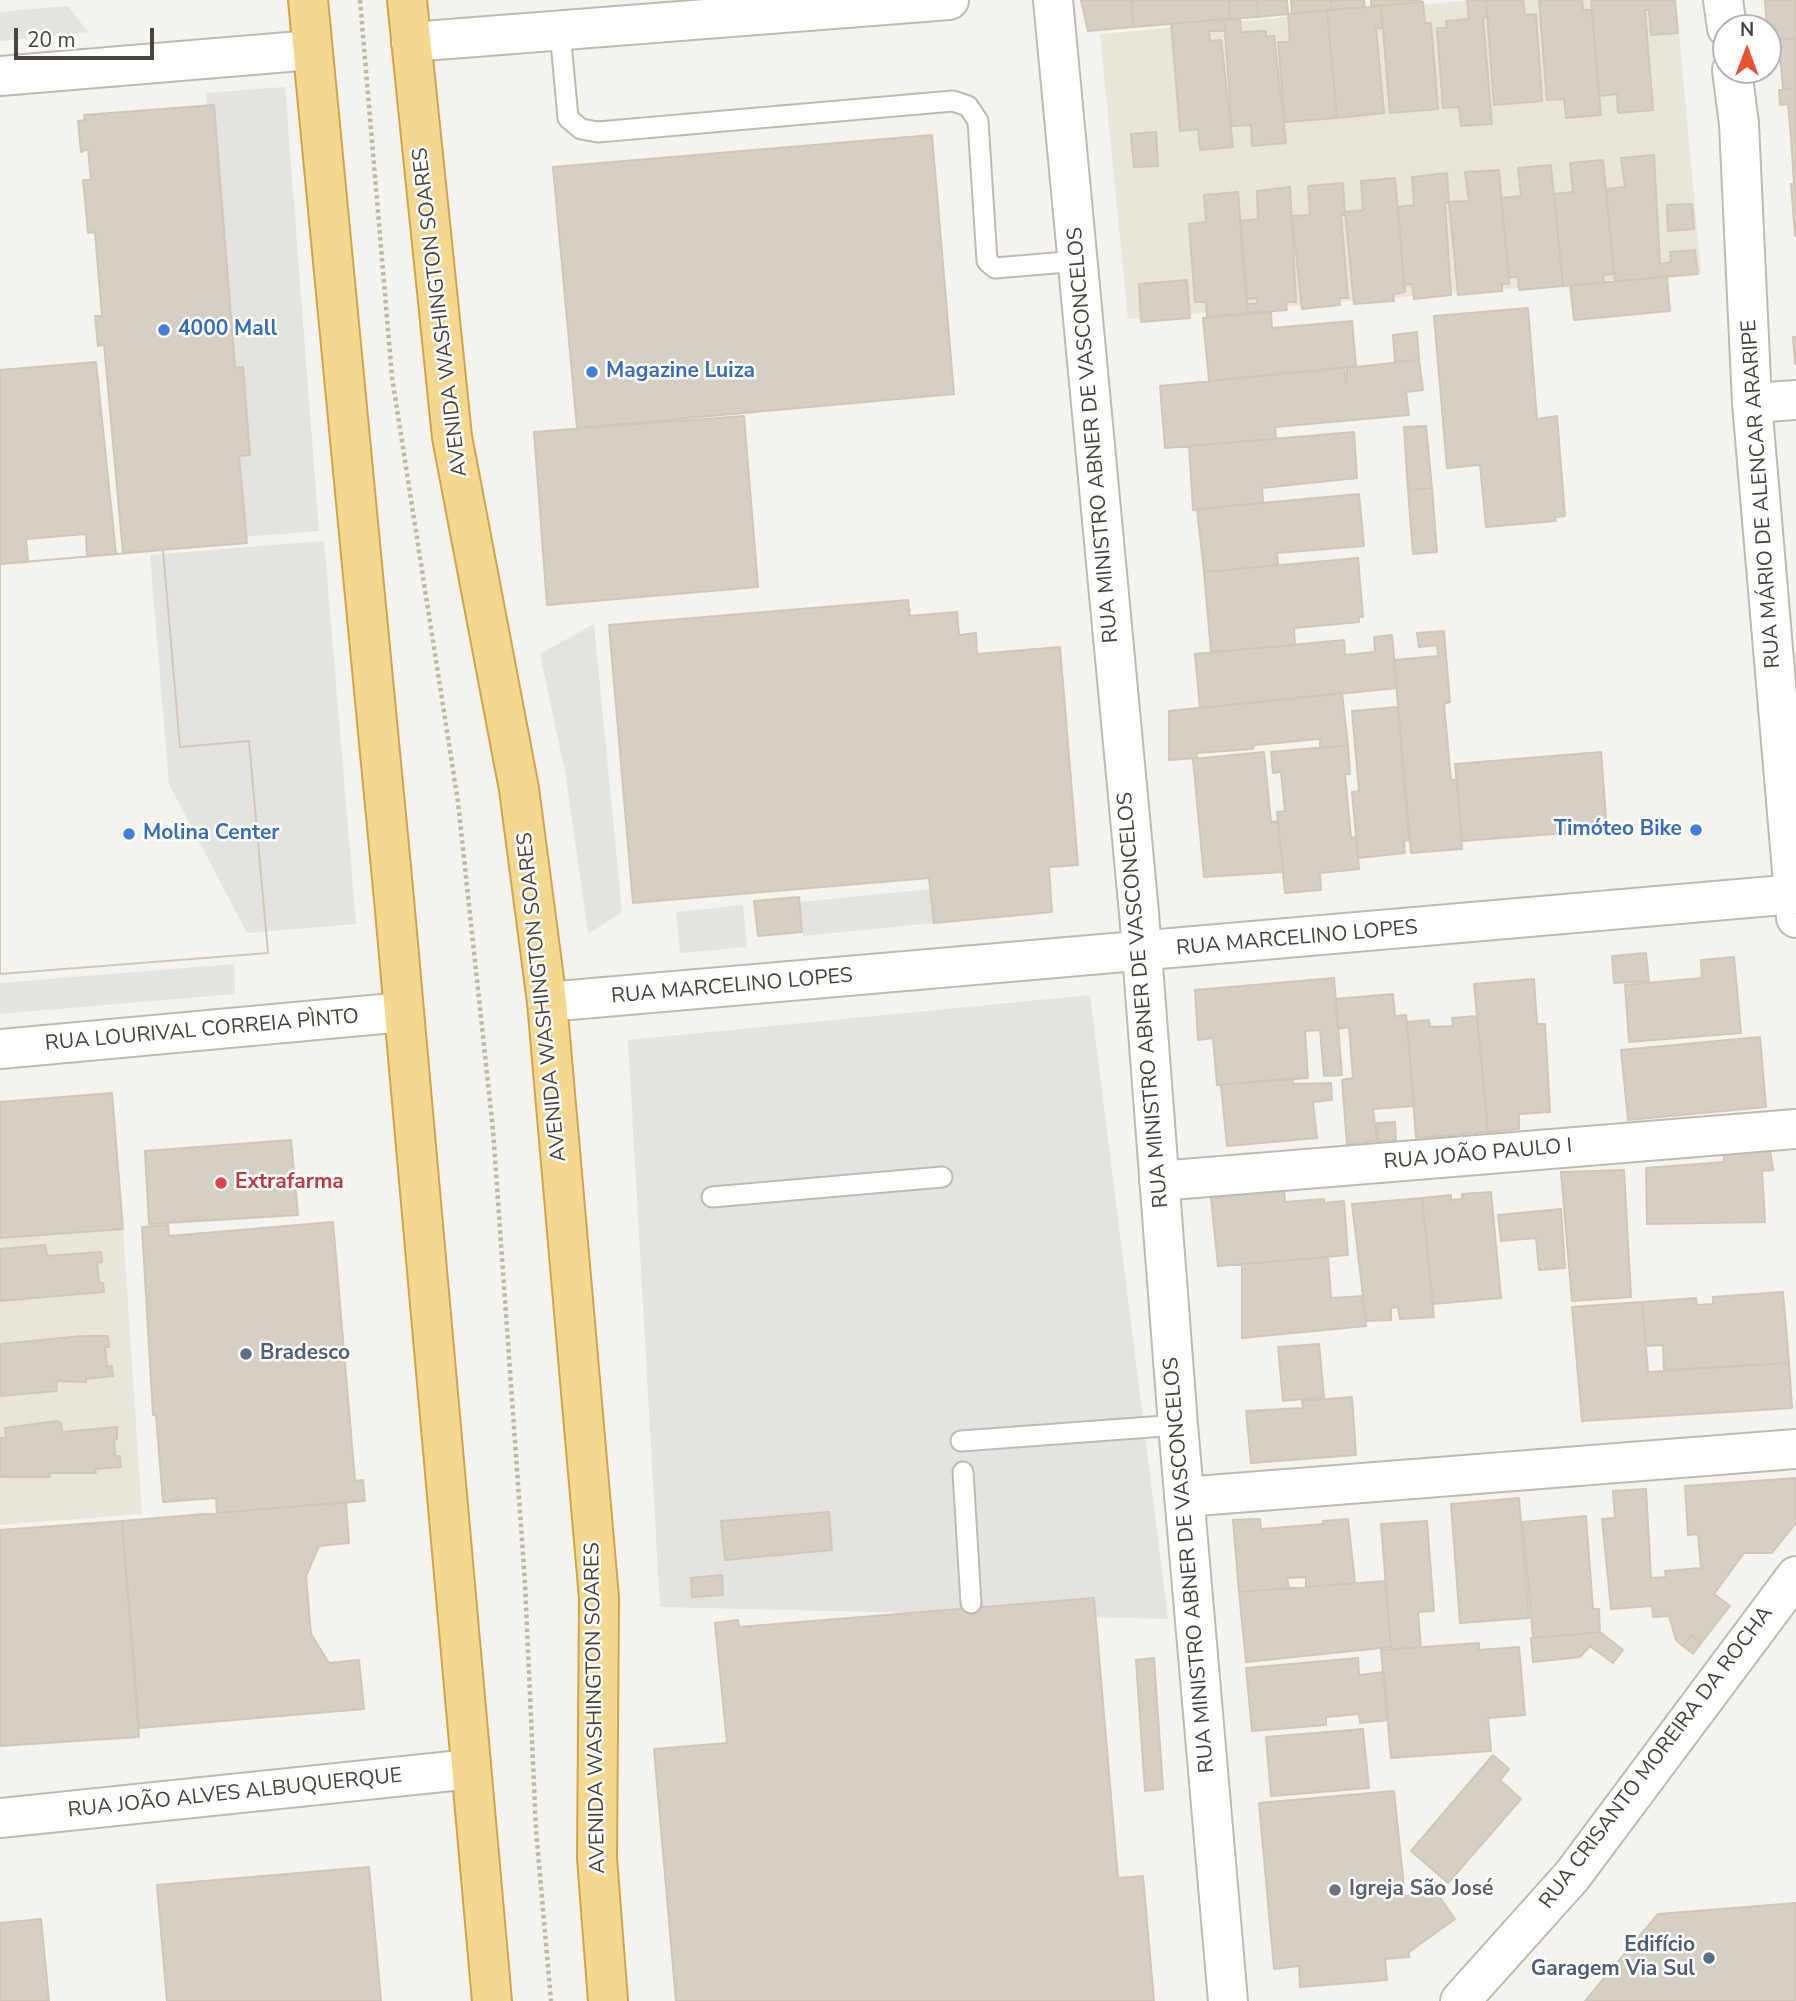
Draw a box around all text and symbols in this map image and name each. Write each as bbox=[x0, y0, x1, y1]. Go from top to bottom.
scale bar bbox=[18, 14, 158, 58]
north arrow bbox=[1712, 14, 1782, 84]
text: N bbox=[1740, 17, 1754, 43]
text: 20 m bbox=[27, 26, 76, 54]
street label: AVENIDA WASHINGTON SOARES bbox=[408, 146, 474, 478]
street label: RUA MINISTRO ABNER DE VASCONCELOS bbox=[1063, 226, 1125, 644]
place label: 4000 Mall bbox=[178, 317, 277, 343]
street label: RUA MÁRIO DE ALENCAR ARARIPE bbox=[1737, 319, 1787, 669]
marker: 4000 Mall bbox=[156, 322, 172, 338]
place label: Magazine Luiza bbox=[606, 359, 755, 385]
marker: Magazine Luiza bbox=[584, 364, 600, 380]
street label: RUA MINISTRO ABNER DE VASCONCELOS bbox=[1113, 791, 1175, 1209]
place label: Timóteo Bike bbox=[1554, 817, 1682, 843]
place label: Molina Center bbox=[143, 821, 280, 847]
marker: Timóteo Bike bbox=[1688, 822, 1704, 838]
marker: Molina Center bbox=[121, 826, 137, 842]
street label: AVENIDA WASHINGTON SOARES bbox=[513, 831, 573, 1163]
street label: RUA MARCELINO LOPES bbox=[1175, 916, 1419, 962]
street label: RUA MARCELINO LOPES bbox=[610, 964, 854, 1010]
street label: RUA LOURIVAL CORREIA PÌNTO bbox=[44, 1005, 360, 1057]
street label: RUA JOÃO PAULO I bbox=[1383, 1134, 1573, 1176]
place label: Extrafarma bbox=[235, 1170, 344, 1196]
marker: Extrafarma bbox=[213, 1175, 229, 1191]
place label: Bradesco bbox=[260, 1341, 350, 1367]
marker: Bradesco bbox=[238, 1346, 254, 1362]
street label: RUA MINISTRO ABNER DE VASCONCELOS bbox=[1159, 1356, 1221, 1774]
street label: AVENIDA WASHINGTON SOARES bbox=[581, 1542, 611, 1874]
street label: RUA CRISANTO MOREIRA DA ROCHA bbox=[1535, 1602, 1779, 1914]
street label: RUA JOÃO ALVES ALBUQUERQUE bbox=[67, 1764, 403, 1824]
place label: Igreja São José bbox=[1349, 1877, 1493, 1903]
marker: Igreja São José bbox=[1327, 1882, 1343, 1898]
place label: Edifício Garagem Via Sul bbox=[1531, 1933, 1695, 1983]
marker: Edifício Garagem Via Sul bbox=[1701, 1950, 1717, 1966]

